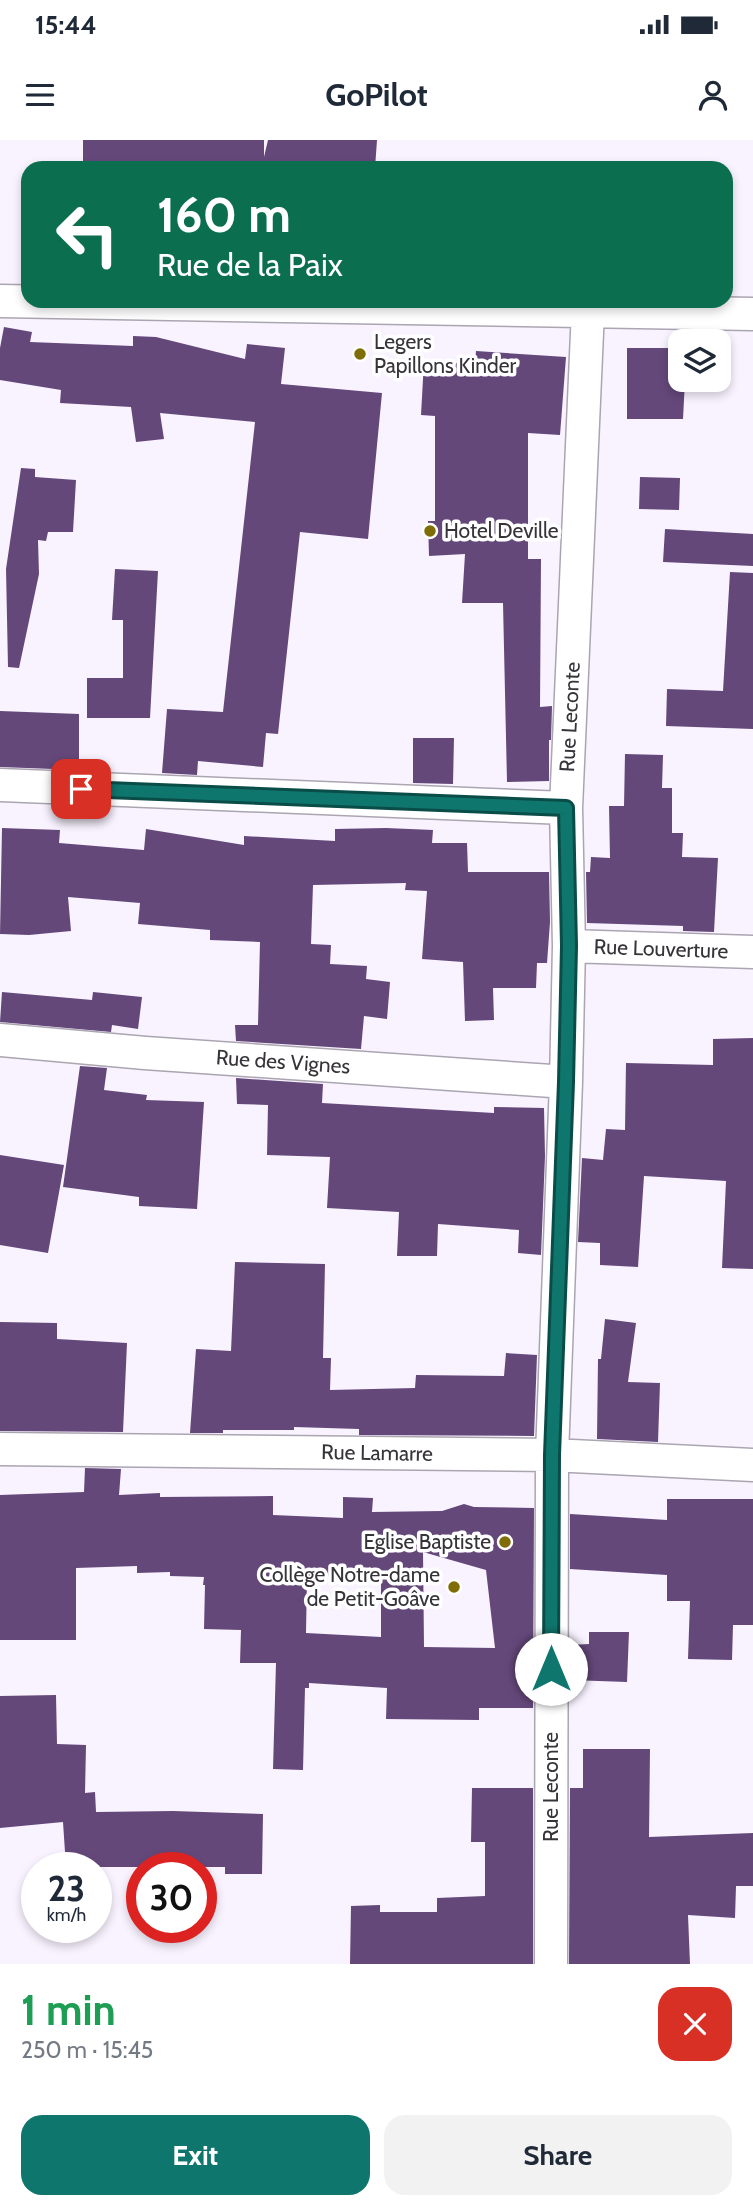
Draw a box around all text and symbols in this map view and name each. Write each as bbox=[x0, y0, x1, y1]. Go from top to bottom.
text: 15:44 bbox=[35, 9, 97, 41]
text: GoPilot bbox=[325, 75, 428, 114]
icon: menu bbox=[21, 76, 59, 114]
icon: person bbox=[694, 76, 732, 114]
text: 160 m bbox=[157, 185, 291, 244]
icon: left bbox=[42, 189, 133, 280]
text: Rue de la Paix bbox=[157, 245, 343, 284]
place label: Legers Papillons Kinder bbox=[374, 329, 516, 378]
map controls bbox=[668, 329, 731, 392]
button: layers bbox=[668, 329, 731, 392]
marker: Legers Papillons Kinder bbox=[352, 346, 368, 362]
place label: Hotel Deville bbox=[444, 518, 559, 543]
marker: Hotel Deville bbox=[422, 523, 438, 539]
street label: Rue Leconte bbox=[554, 661, 585, 773]
pin bbox=[51, 759, 111, 819]
icon: arrive bbox=[62, 770, 100, 808]
street label: Rue Louverture bbox=[593, 934, 729, 963]
street label: Rue des Vignes bbox=[215, 1044, 351, 1079]
street label: Rue Lamarre bbox=[321, 1439, 433, 1466]
place label: Eglise Baptiste bbox=[364, 1529, 491, 1554]
marker: Eglise Baptiste bbox=[497, 1534, 513, 1550]
place label: Collège Notre-dame de Petit-Goâve bbox=[259, 1562, 440, 1611]
marker: Collège Notre-dame de Petit-Goâve bbox=[446, 1579, 462, 1595]
position arrow bbox=[514, 1632, 588, 1706]
street label: Rue Leconte bbox=[538, 1732, 563, 1842]
speed limit sign: 30 bbox=[126, 1852, 217, 1943]
text: 23 bbox=[48, 1867, 85, 1910]
text: km/h bbox=[47, 1904, 86, 1926]
text: 1 min bbox=[21, 1984, 116, 2036]
button: close bbox=[658, 1987, 732, 2061]
text: 250 m · 15:45 bbox=[21, 2036, 153, 2064]
button: Exit bbox=[21, 2115, 370, 2195]
button: Share bbox=[384, 2115, 732, 2195]

